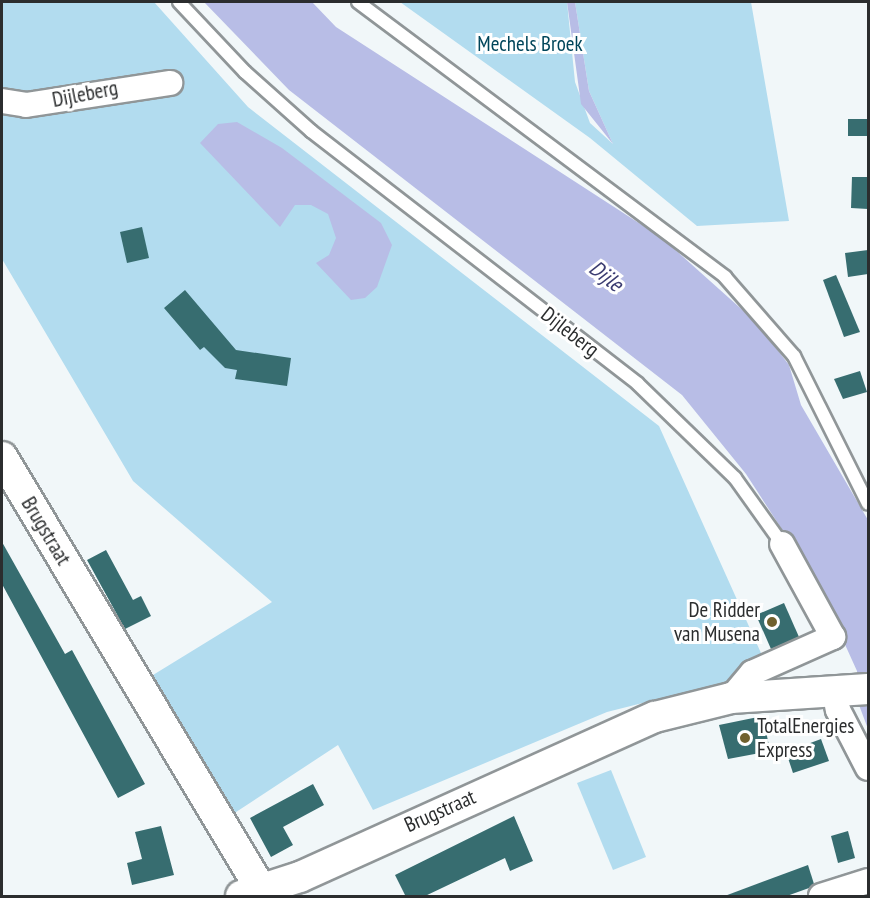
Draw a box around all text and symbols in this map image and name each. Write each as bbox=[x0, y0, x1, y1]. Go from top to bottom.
park label: Mechels Broek bbox=[477, 31, 583, 57]
street label: Dijleberg bbox=[50, 75, 120, 113]
water label: Dijle bbox=[584, 255, 628, 297]
street label: Dijleberg bbox=[536, 302, 604, 362]
street label: Brugstraat bbox=[16, 492, 76, 570]
place label: De Ridder van Musena bbox=[674, 597, 760, 647]
marker: De Ridder van Musena bbox=[765, 615, 779, 629]
place label: TotalEnergies Express bbox=[757, 713, 854, 763]
marker: TotalEnergies Express bbox=[738, 731, 752, 745]
street label: Brugstraat bbox=[401, 784, 479, 838]

